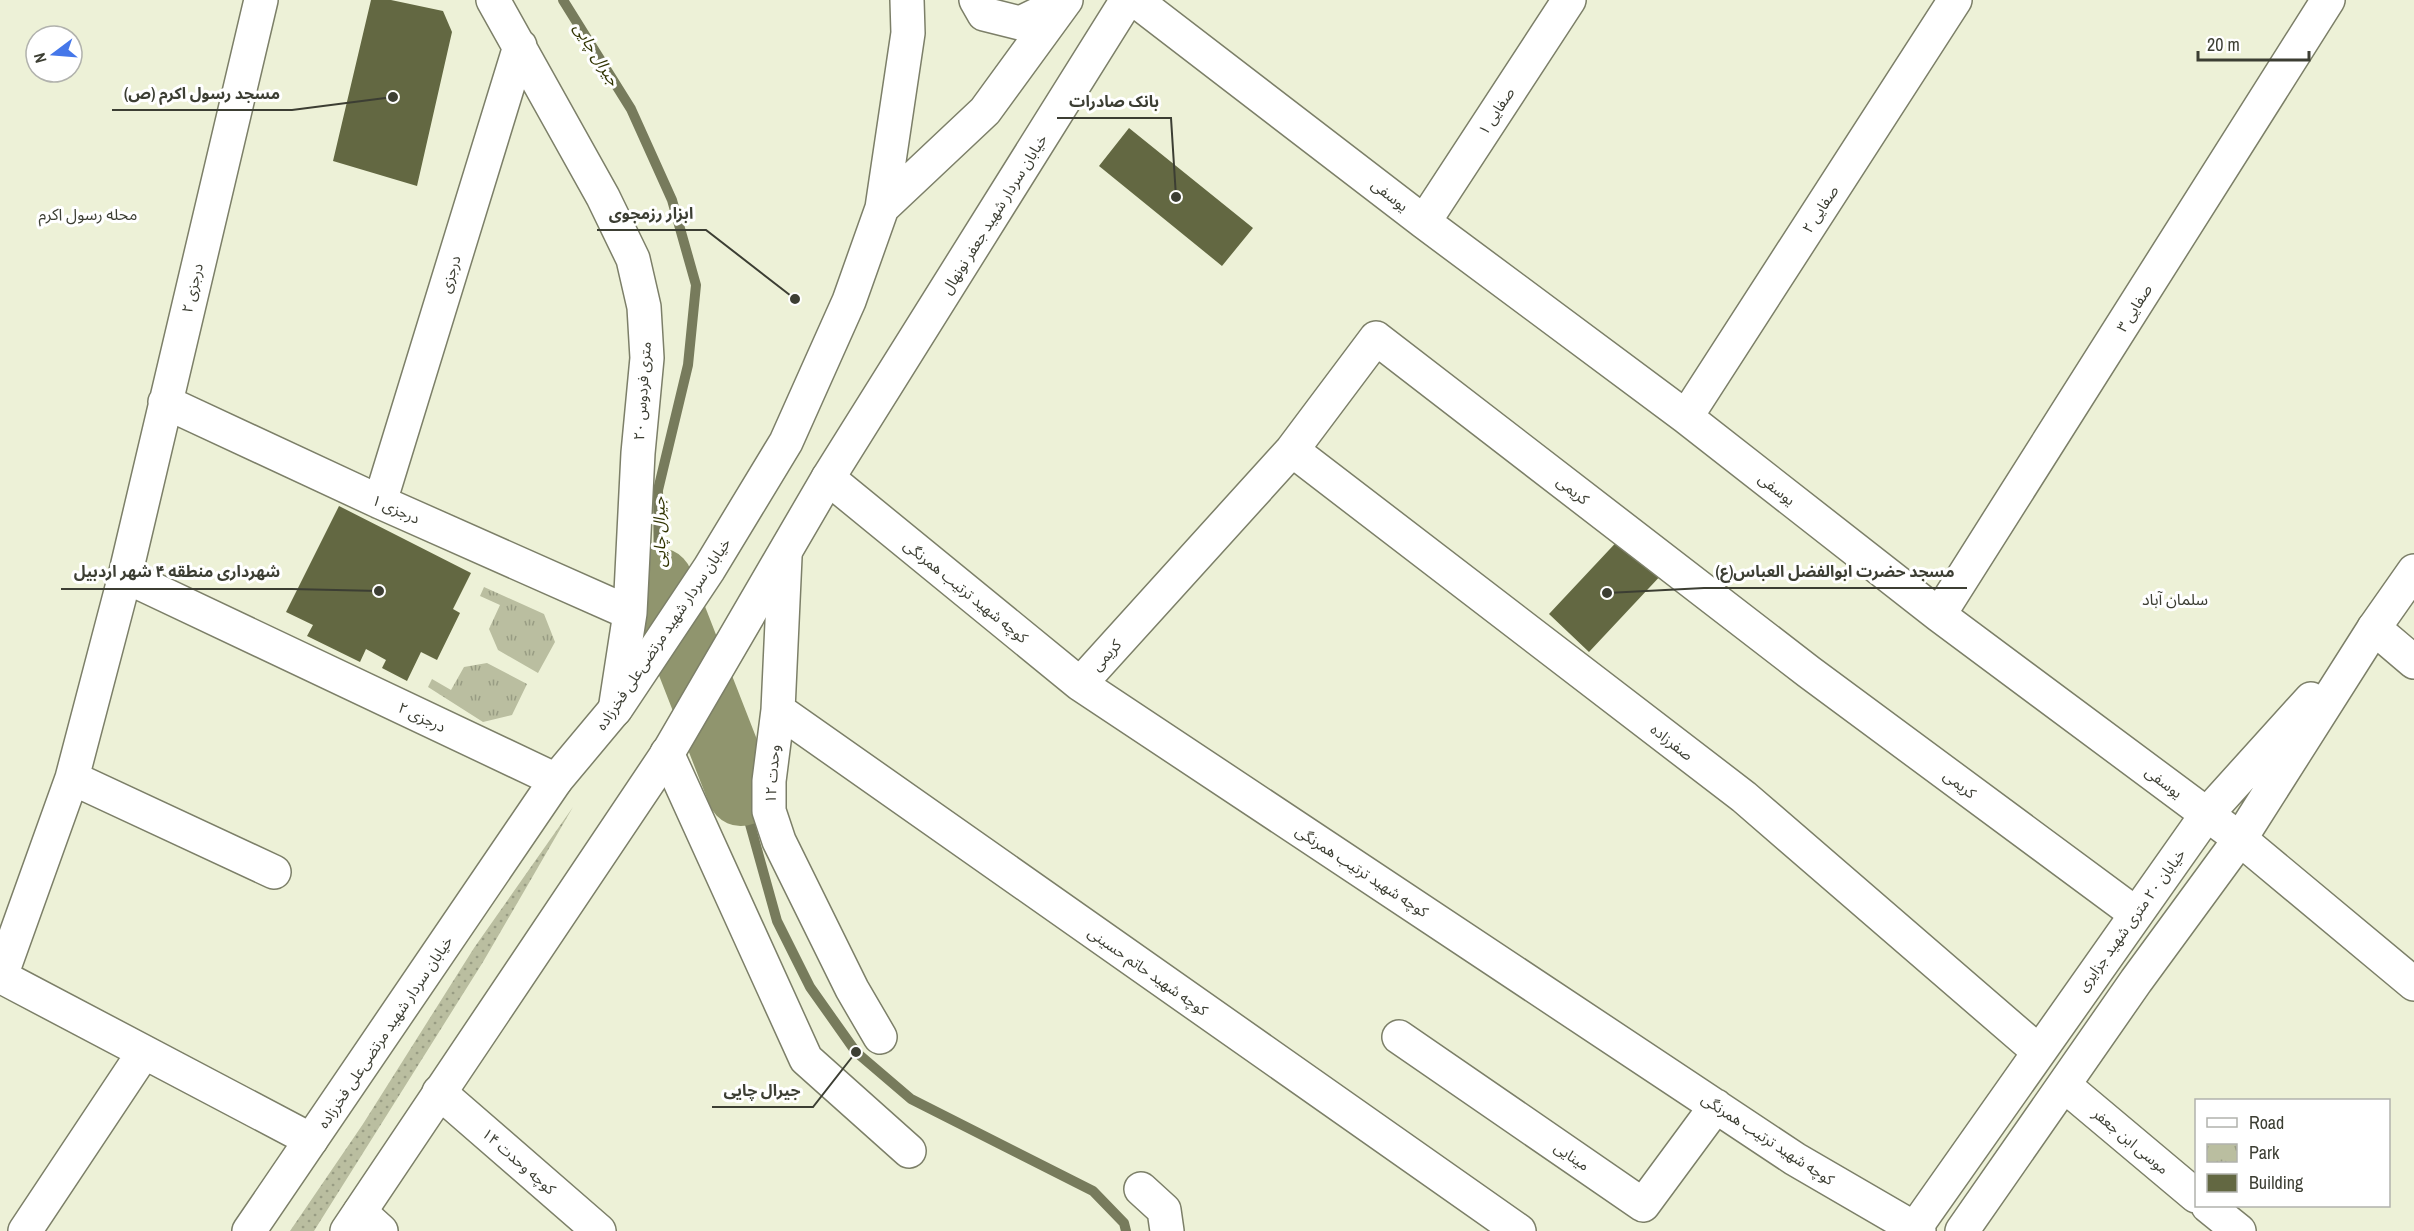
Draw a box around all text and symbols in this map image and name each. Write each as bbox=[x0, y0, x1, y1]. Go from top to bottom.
water label: جیرال چایی bbox=[569, 18, 625, 90]
north arrow bbox=[24, 24, 84, 84]
scale bar bbox=[2198, 24, 2309, 62]
text: 20 m bbox=[2207, 32, 2240, 57]
text: N bbox=[28, 51, 51, 66]
callout: مسجد رسول اکرم (ص) bbox=[112, 76, 292, 110]
text: مسجد رسول اکرم (ص) bbox=[124, 82, 280, 105]
street label: صفایی ۱ bbox=[1473, 83, 1519, 139]
callout: بانک صادرات bbox=[1057, 84, 1171, 118]
text: بانک صادرات bbox=[1069, 90, 1159, 112]
street label: خیابان سردار شهید جعفر نونهال bbox=[936, 130, 1052, 298]
street label: یوسفی bbox=[1367, 174, 1413, 216]
street label: صفایی ۲ bbox=[1797, 181, 1843, 237]
callout: ابزار رزمجوی bbox=[597, 196, 706, 230]
text: ابزار رزمجوی bbox=[609, 202, 693, 224]
district label: محله رسول اکرم bbox=[39, 203, 137, 227]
street label: درجزی bbox=[434, 253, 466, 295]
street label: درجزی ۲ bbox=[176, 261, 208, 315]
street label: صفایی ۳ bbox=[2111, 280, 2157, 336]
street label: ۲۰ متری فردوس bbox=[628, 341, 656, 441]
street label: یوسفی bbox=[1754, 468, 1800, 510]
street label: کریمی bbox=[1552, 471, 1594, 510]
street label: درجزی ۱ bbox=[369, 489, 423, 529]
water label: جیرال چایی bbox=[647, 496, 671, 567]
street label: خیابان سردار شهید مرتضی‌علی فخرزاده bbox=[591, 534, 736, 734]
street label: کوچه شهید ترتیب همرنگی bbox=[899, 534, 1033, 648]
callout: مسجد حضرت ابوالفضل العباس(ع) bbox=[1704, 554, 1967, 588]
callout: شهرداری منطقه ۴ شهر اردبیل bbox=[61, 555, 292, 589]
text: شهرداری منطقه ۴ شهر اردبیل bbox=[74, 560, 280, 582]
text: مسجد حضرت ابوالفضل العباس(ع) bbox=[1716, 560, 1954, 583]
district label: سلمان آباد bbox=[2142, 588, 2208, 610]
street label: کریمی bbox=[1086, 634, 1126, 675]
street label: درجزی ۲ bbox=[395, 697, 449, 737]
street label: صفرزاده bbox=[1646, 719, 1698, 765]
street label: وحدت ۱۲ bbox=[759, 744, 785, 804]
street label: یوسفی bbox=[2141, 761, 2187, 803]
street label: کریمی bbox=[1939, 765, 1981, 804]
street label: کوچه شهید ترتیب همرنگی bbox=[1291, 820, 1433, 922]
street label: خیابان ۲۰ متری شهید جزایری bbox=[2072, 844, 2190, 996]
street label: کوچه شهید حاتم حسینی bbox=[1083, 922, 1213, 1022]
street label: خیابان سردار شهید مرتضی‌علی فخرزاده bbox=[313, 932, 458, 1132]
callout: جیرال چایی bbox=[712, 1073, 813, 1107]
text: جیرال چایی bbox=[724, 1079, 800, 1101]
street label: کوچه شهید ترتیب همرنگی bbox=[1697, 1088, 1839, 1190]
legend bbox=[2195, 1099, 2390, 1207]
street label: موسی ابن جعفر bbox=[2088, 1102, 2173, 1179]
text: Road bbox=[2249, 1110, 2284, 1135]
street label: کوچه وحدت ۱۴ bbox=[477, 1123, 561, 1200]
street label: مینایی bbox=[1550, 1137, 1594, 1175]
text: Park bbox=[2249, 1140, 2280, 1165]
text: Building bbox=[2249, 1170, 2304, 1195]

